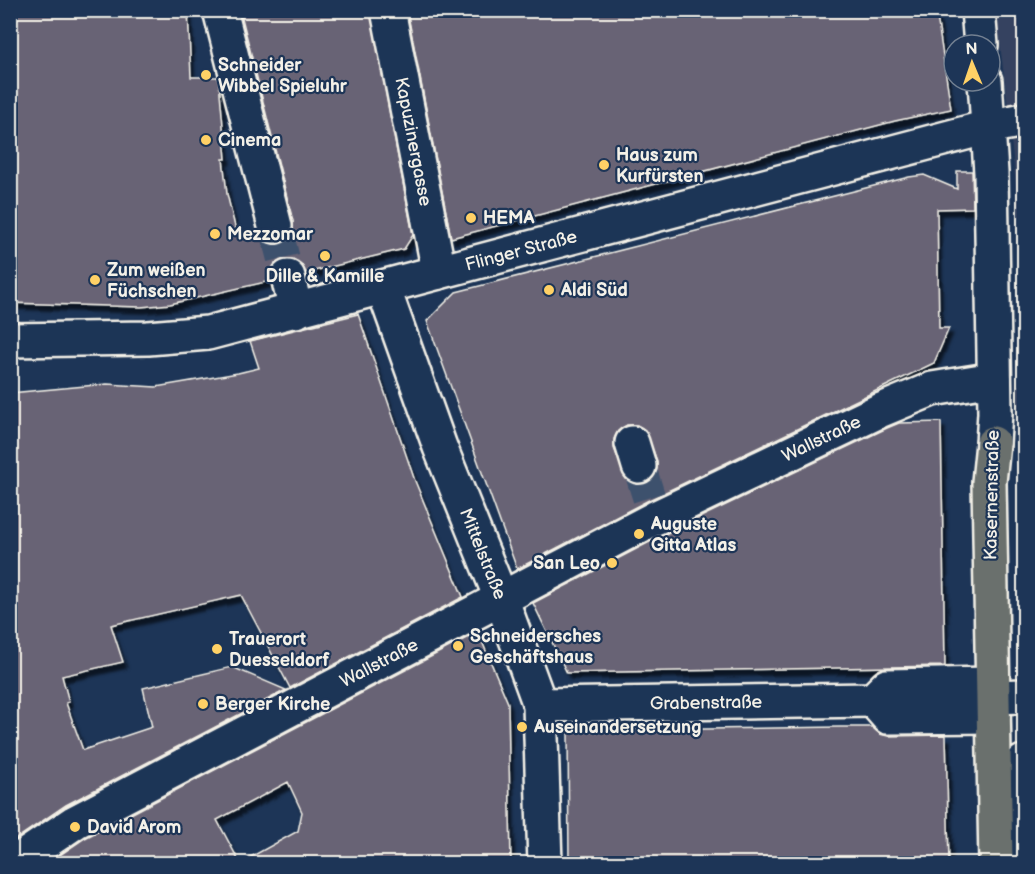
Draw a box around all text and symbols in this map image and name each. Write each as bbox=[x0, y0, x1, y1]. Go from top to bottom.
north arrow bbox=[942, 33, 1002, 93]
text: N bbox=[965, 40, 978, 59]
place label: Schneider Wibbel Spieluhr bbox=[218, 55, 348, 97]
marker: Schneider Wibbel Spieluhr bbox=[199, 68, 213, 82]
street label: Kapuzinergasse bbox=[391, 75, 436, 208]
place label: Cinema bbox=[218, 130, 281, 151]
marker: Cinema bbox=[199, 133, 213, 147]
place label: Haus zum Kurfürsten bbox=[616, 145, 703, 187]
marker: Haus zum Kurfürsten bbox=[597, 158, 611, 172]
place label: HEMA bbox=[483, 208, 536, 229]
marker: HEMA bbox=[464, 211, 478, 225]
place label: Mezzomar bbox=[227, 224, 314, 245]
street label: Flinger Straße bbox=[463, 225, 580, 275]
marker: Mezzomar bbox=[208, 227, 222, 241]
marker: Dille & Kamille bbox=[318, 249, 332, 263]
place label: Zum weißen Füchschen bbox=[107, 260, 206, 302]
place label: Dille & Kamille bbox=[266, 266, 384, 287]
marker: Zum weißen Füchschen bbox=[88, 273, 102, 287]
place label: Aldi Süd bbox=[560, 280, 628, 301]
marker: Aldi Süd bbox=[542, 283, 556, 297]
street label: Wallstraße bbox=[778, 411, 865, 466]
street label: Kasernenstraße bbox=[980, 429, 1004, 560]
street label: Mittelstraße bbox=[455, 505, 511, 603]
place label: Auguste Gitta Atlas bbox=[650, 514, 737, 556]
marker: Auguste Gitta Atlas bbox=[632, 527, 646, 541]
place label: San Leo bbox=[533, 553, 600, 574]
marker: San Leo bbox=[605, 556, 619, 570]
place label: Schneidersches Geschäftshaus bbox=[470, 626, 601, 668]
place label: Trauerort Duesseldorf bbox=[229, 629, 330, 671]
street label: Wallstraße bbox=[336, 634, 422, 692]
marker: Schneidersches Geschäftshaus bbox=[451, 639, 465, 653]
marker: Trauerort Duesseldorf bbox=[210, 642, 224, 656]
street label: Grabenstraße bbox=[650, 691, 763, 714]
place label: Berger Kirche bbox=[215, 694, 330, 715]
marker: Berger Kirche bbox=[196, 697, 210, 711]
place label: Auseinandersetzung bbox=[533, 717, 701, 738]
marker: Auseinandersetzung bbox=[515, 720, 529, 734]
place label: David Arom bbox=[87, 817, 181, 838]
marker: David Arom bbox=[68, 820, 82, 834]

